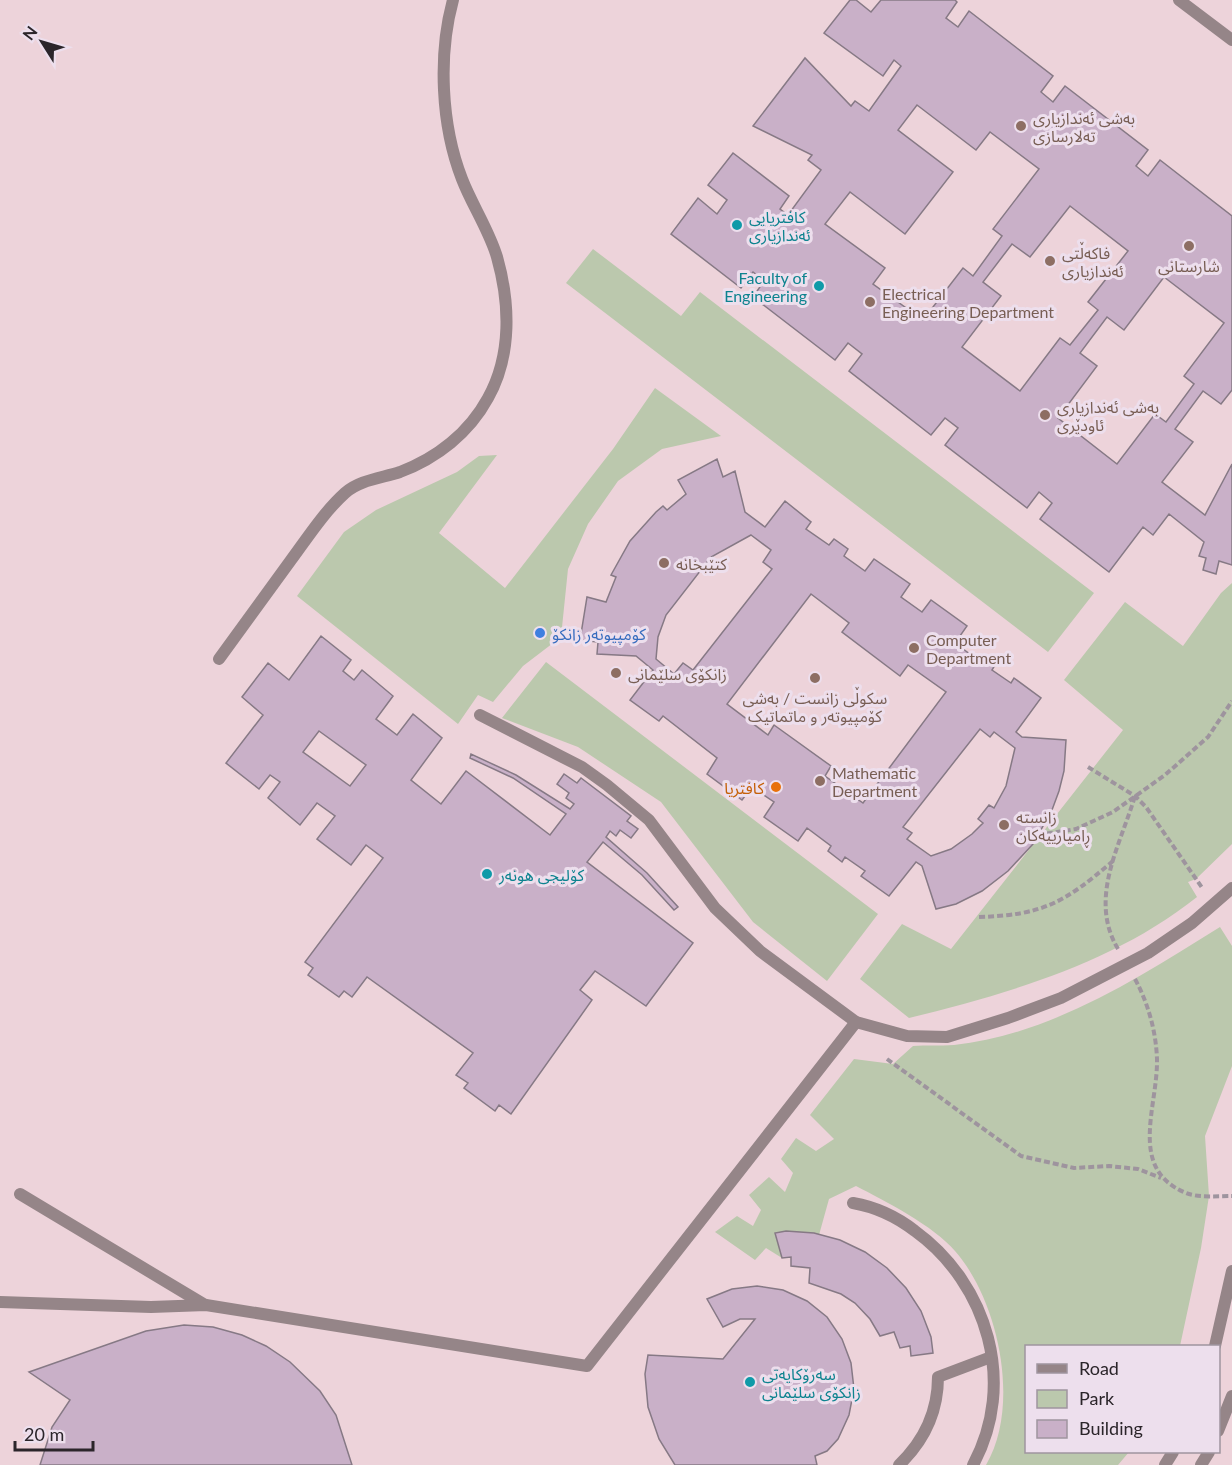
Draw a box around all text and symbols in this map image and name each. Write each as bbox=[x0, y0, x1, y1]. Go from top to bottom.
north arrow bbox=[12, 12, 72, 72]
text: N bbox=[18, 22, 41, 43]
place label: بەشی ئەندازیاری تەلارسازی bbox=[1033, 108, 1135, 146]
marker: بەشی ئەندازیاری تەلارسازی bbox=[1014, 119, 1028, 133]
place label: کافتریایی ئەندازیاری bbox=[749, 207, 811, 245]
marker: کافتریایی ئەندازیاری bbox=[730, 218, 744, 232]
marker: شارستانی bbox=[1182, 239, 1196, 253]
place label: فاکەڵتی ئەندازیاری bbox=[1062, 241, 1124, 281]
marker: فاکەڵتی ئەندازیاری bbox=[1043, 254, 1057, 268]
place label: شارستانی bbox=[1158, 256, 1220, 276]
place label: Faculty of Engineering bbox=[724, 268, 807, 305]
marker: Faculty of Engineering bbox=[812, 279, 826, 293]
place label: Electrical Engineering Department bbox=[882, 284, 1054, 321]
marker: Electrical Engineering Department bbox=[863, 295, 877, 309]
place label: بەشی ئەندازیاری ئاودێری bbox=[1057, 397, 1159, 435]
marker: بەشی ئەندازیاری ئاودێری bbox=[1038, 408, 1052, 422]
place label: کتێبخانە bbox=[676, 554, 727, 573]
marker: کتێبخانە bbox=[657, 556, 671, 570]
place label: کۆمپیوتەر زانکۆ bbox=[552, 624, 646, 645]
marker: کۆمپیوتەر زانکۆ bbox=[533, 626, 547, 640]
place label: Computer Department bbox=[926, 630, 1011, 667]
marker: Computer Department bbox=[907, 641, 921, 655]
place label: زانکۆی سلێمانی bbox=[628, 664, 727, 684]
marker: زانکۆی سلێمانی bbox=[609, 666, 623, 680]
marker: سکوڵی زانست / بەشی کۆمپیوتەر و ماتماتیک bbox=[808, 671, 822, 685]
place label: سکوڵی زانست / بەشی کۆمپیوتەر و ماتماتیک bbox=[743, 686, 887, 727]
place label: Mathematic Department bbox=[832, 763, 917, 800]
marker: Mathematic Department bbox=[813, 774, 827, 788]
place label: کافتریا bbox=[724, 778, 764, 798]
marker: کافتریا bbox=[769, 780, 783, 794]
place label: زانستە ڕامیارییەکان bbox=[1016, 807, 1090, 849]
marker: زانستە ڕامیارییەکان bbox=[997, 818, 1011, 832]
place label: کۆلیجی هونەر bbox=[498, 865, 584, 885]
marker: کۆلیجی هونەر bbox=[480, 867, 494, 881]
legend bbox=[1025, 1345, 1220, 1453]
text: Road bbox=[1079, 1357, 1119, 1379]
place label: سەرۆکایەتی زانکۆی سلێمانی bbox=[762, 1364, 861, 1402]
marker: سەرۆکایەتی زانکۆی سلێمانی bbox=[743, 1375, 757, 1389]
text: Park bbox=[1079, 1387, 1115, 1409]
scale bar bbox=[15, 1414, 93, 1452]
text: Building bbox=[1079, 1417, 1143, 1439]
text: 20 m bbox=[24, 1423, 64, 1445]

